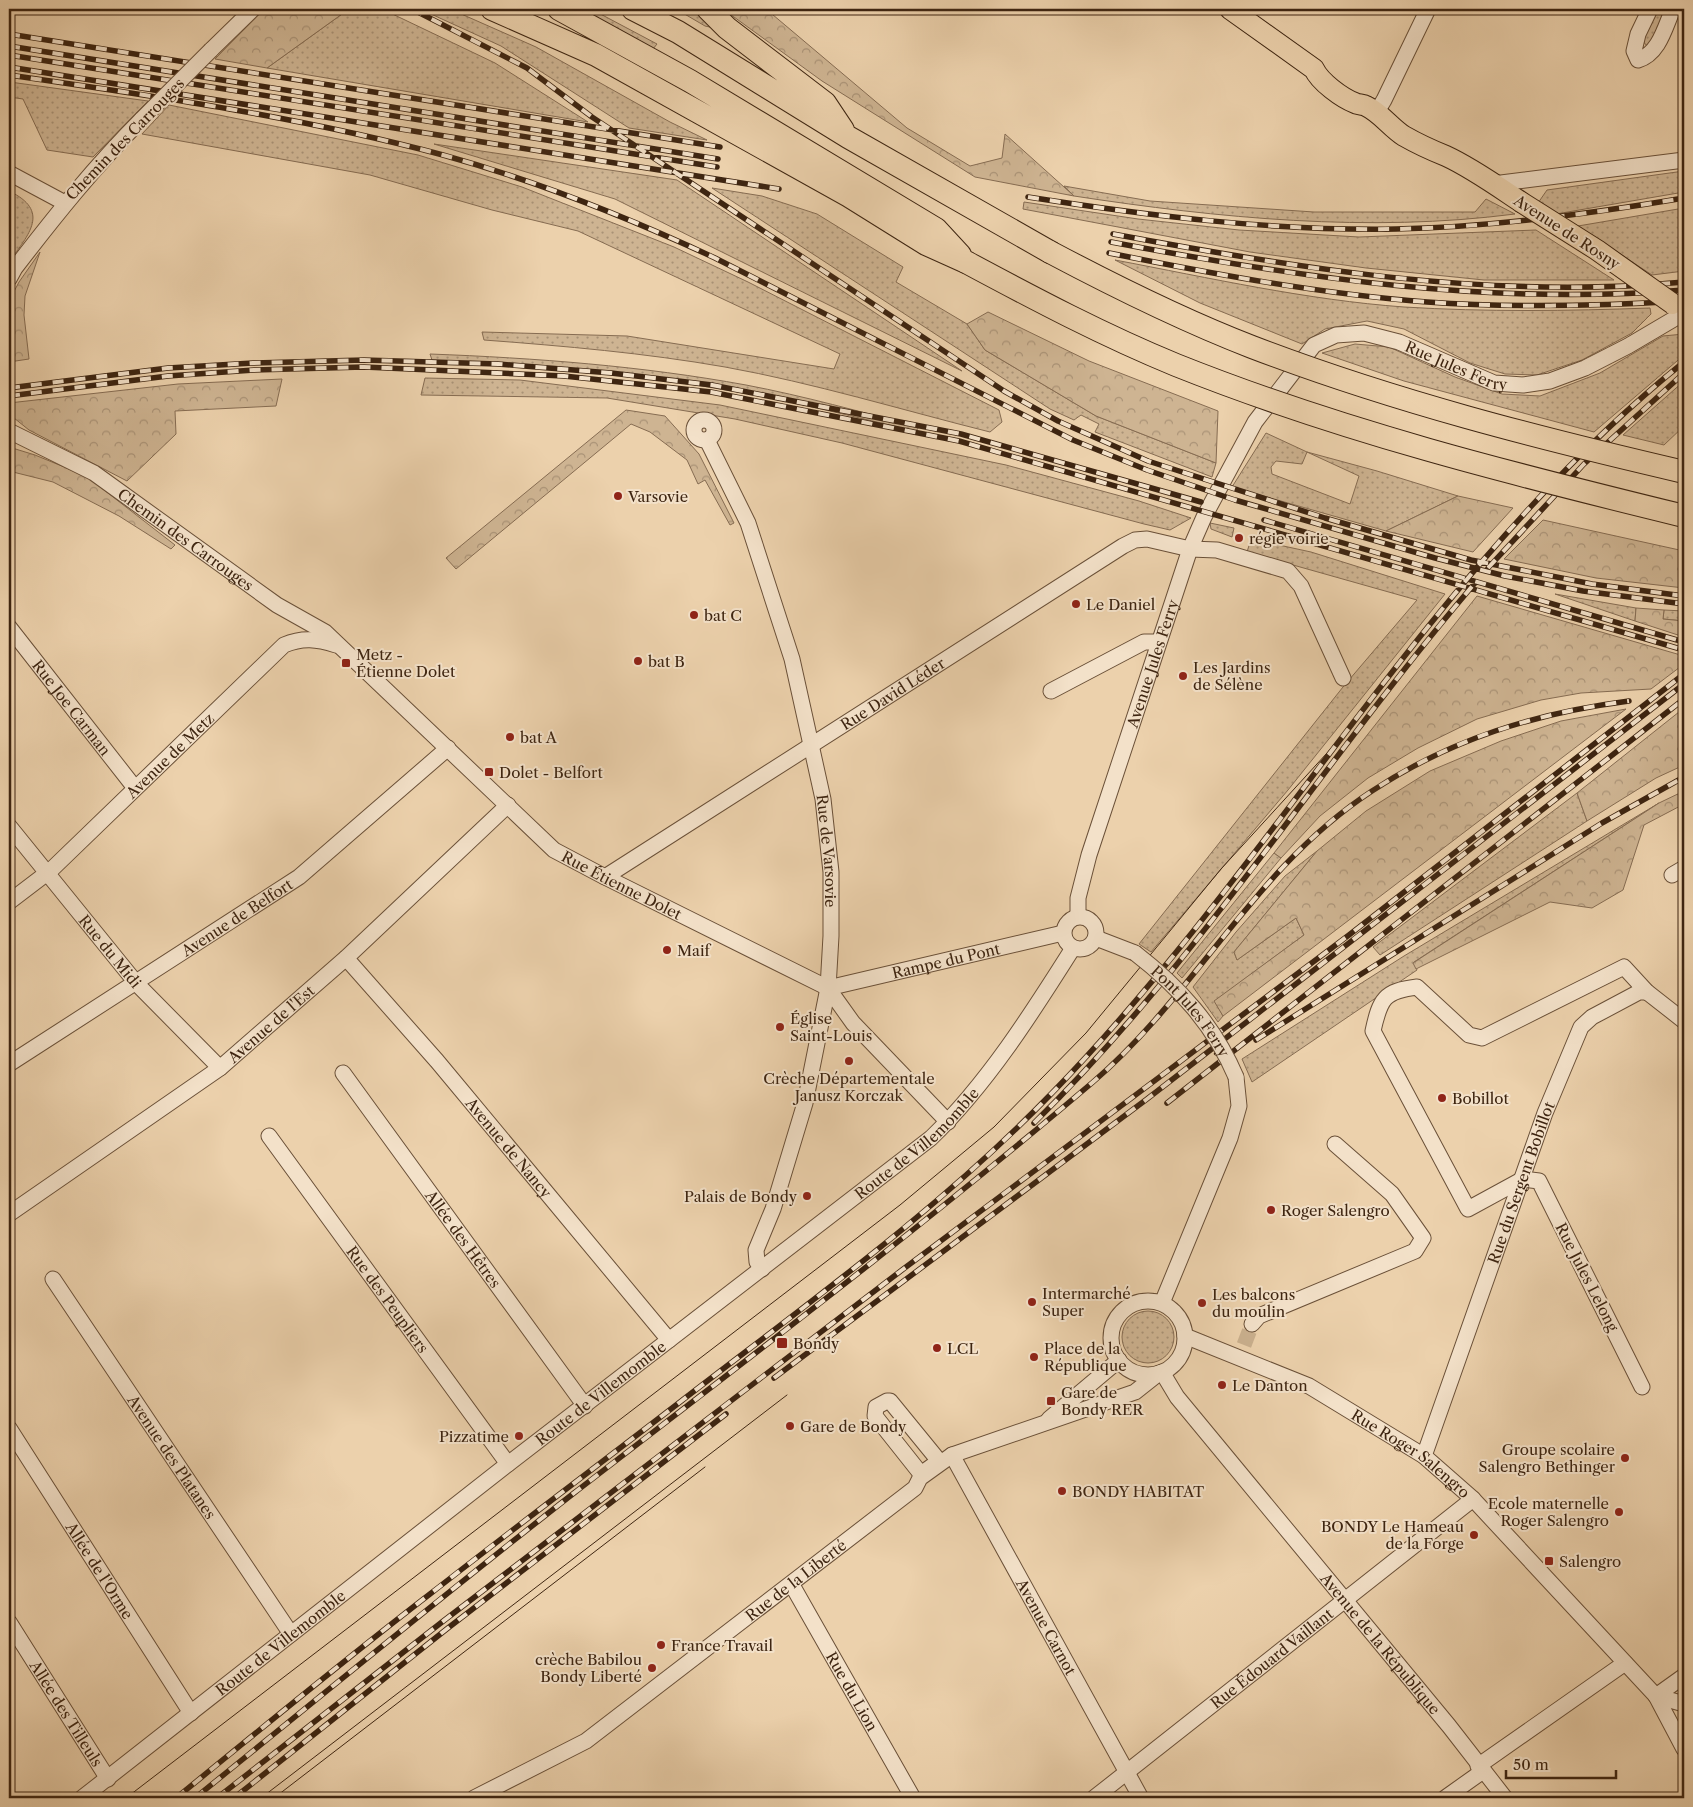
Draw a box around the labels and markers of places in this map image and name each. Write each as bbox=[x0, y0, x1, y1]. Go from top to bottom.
place label: Varsovie bbox=[627, 487, 688, 506]
marker: Varsovie bbox=[612, 490, 624, 502]
place label: régie voirie bbox=[1249, 529, 1329, 548]
marker: régie voirie bbox=[1233, 532, 1245, 544]
place label: Le Daniel bbox=[1086, 595, 1156, 614]
marker: Le Daniel bbox=[1070, 598, 1082, 610]
place label: bat C bbox=[704, 606, 742, 625]
marker: bat C bbox=[688, 609, 700, 621]
place label: Metz - Étienne Dolet bbox=[356, 645, 456, 681]
place label: bat B bbox=[648, 652, 685, 671]
marker: bat B bbox=[632, 655, 644, 667]
marker: Metz - Étienne Dolet bbox=[340, 657, 352, 669]
place label: Les Jardins de Sélène bbox=[1193, 658, 1271, 694]
marker: Les Jardins de Sélène bbox=[1177, 670, 1189, 682]
place label: bat A bbox=[520, 728, 558, 747]
marker: bat A bbox=[504, 731, 516, 743]
place label: Dolet - Belfort bbox=[499, 763, 603, 782]
marker: Dolet - Belfort bbox=[483, 766, 495, 778]
place label: Maif bbox=[677, 941, 712, 960]
marker: Maif bbox=[661, 944, 673, 956]
place label: Église Saint-Louis bbox=[790, 1009, 872, 1045]
marker: Église Saint-Louis bbox=[774, 1021, 786, 1033]
marker: Crèche Départementale Janusz Korczak bbox=[843, 1055, 855, 1067]
place label: Crèche Départementale Janusz Korczak bbox=[763, 1069, 935, 1105]
place label: Bobillot bbox=[1452, 1089, 1509, 1108]
marker: Bobillot bbox=[1436, 1092, 1448, 1104]
place label: Palais de Bondy bbox=[684, 1187, 798, 1206]
marker: Palais de Bondy bbox=[801, 1190, 813, 1202]
place label: Roger Salengro bbox=[1281, 1201, 1390, 1220]
marker: Roger Salengro bbox=[1265, 1204, 1277, 1216]
place label: Intermarché Super bbox=[1042, 1284, 1131, 1320]
place label: Les balcons du moulin bbox=[1212, 1285, 1295, 1321]
marker: Intermarché Super bbox=[1026, 1296, 1038, 1308]
marker: Les balcons du moulin bbox=[1196, 1297, 1208, 1309]
place label: Bondy bbox=[793, 1334, 840, 1353]
marker: Bondy bbox=[775, 1336, 789, 1350]
place label: LCL bbox=[947, 1339, 978, 1358]
place label: Place de la République bbox=[1044, 1339, 1127, 1375]
marker: LCL bbox=[931, 1342, 943, 1354]
marker: Place de la République bbox=[1028, 1351, 1040, 1363]
place label: Le Danton bbox=[1232, 1376, 1308, 1395]
marker: Le Danton bbox=[1216, 1379, 1228, 1391]
place label: Gare de Bondy RER bbox=[1061, 1383, 1144, 1419]
marker: Gare de Bondy RER bbox=[1045, 1395, 1057, 1407]
place label: Gare de Bondy bbox=[800, 1417, 907, 1436]
marker: Gare de Bondy bbox=[784, 1420, 796, 1432]
place label: Pizzatime bbox=[439, 1427, 509, 1446]
marker: Pizzatime bbox=[513, 1430, 525, 1442]
place label: Groupe scolaire Salengro Bethinger bbox=[1479, 1440, 1616, 1476]
marker: Groupe scolaire Salengro Bethinger bbox=[1619, 1452, 1631, 1464]
place label: BONDY HABITAT bbox=[1072, 1482, 1205, 1501]
marker: BONDY HABITAT bbox=[1056, 1485, 1068, 1497]
place label: Ecole maternelle Roger Salengro bbox=[1488, 1494, 1609, 1530]
marker: Ecole maternelle Roger Salengro bbox=[1613, 1506, 1625, 1518]
place label: BONDY Le Hameau de la Forge bbox=[1321, 1517, 1464, 1553]
marker: BONDY Le Hameau de la Forge bbox=[1468, 1529, 1480, 1541]
place label: Salengro bbox=[1559, 1552, 1621, 1571]
marker: Salengro bbox=[1543, 1555, 1555, 1567]
place label: France Travail bbox=[671, 1636, 773, 1655]
marker: France Travail bbox=[655, 1639, 667, 1651]
place label: crèche Babilou Bondy Liberté bbox=[535, 1650, 642, 1686]
marker: crèche Babilou Bondy Liberté bbox=[646, 1662, 658, 1674]

